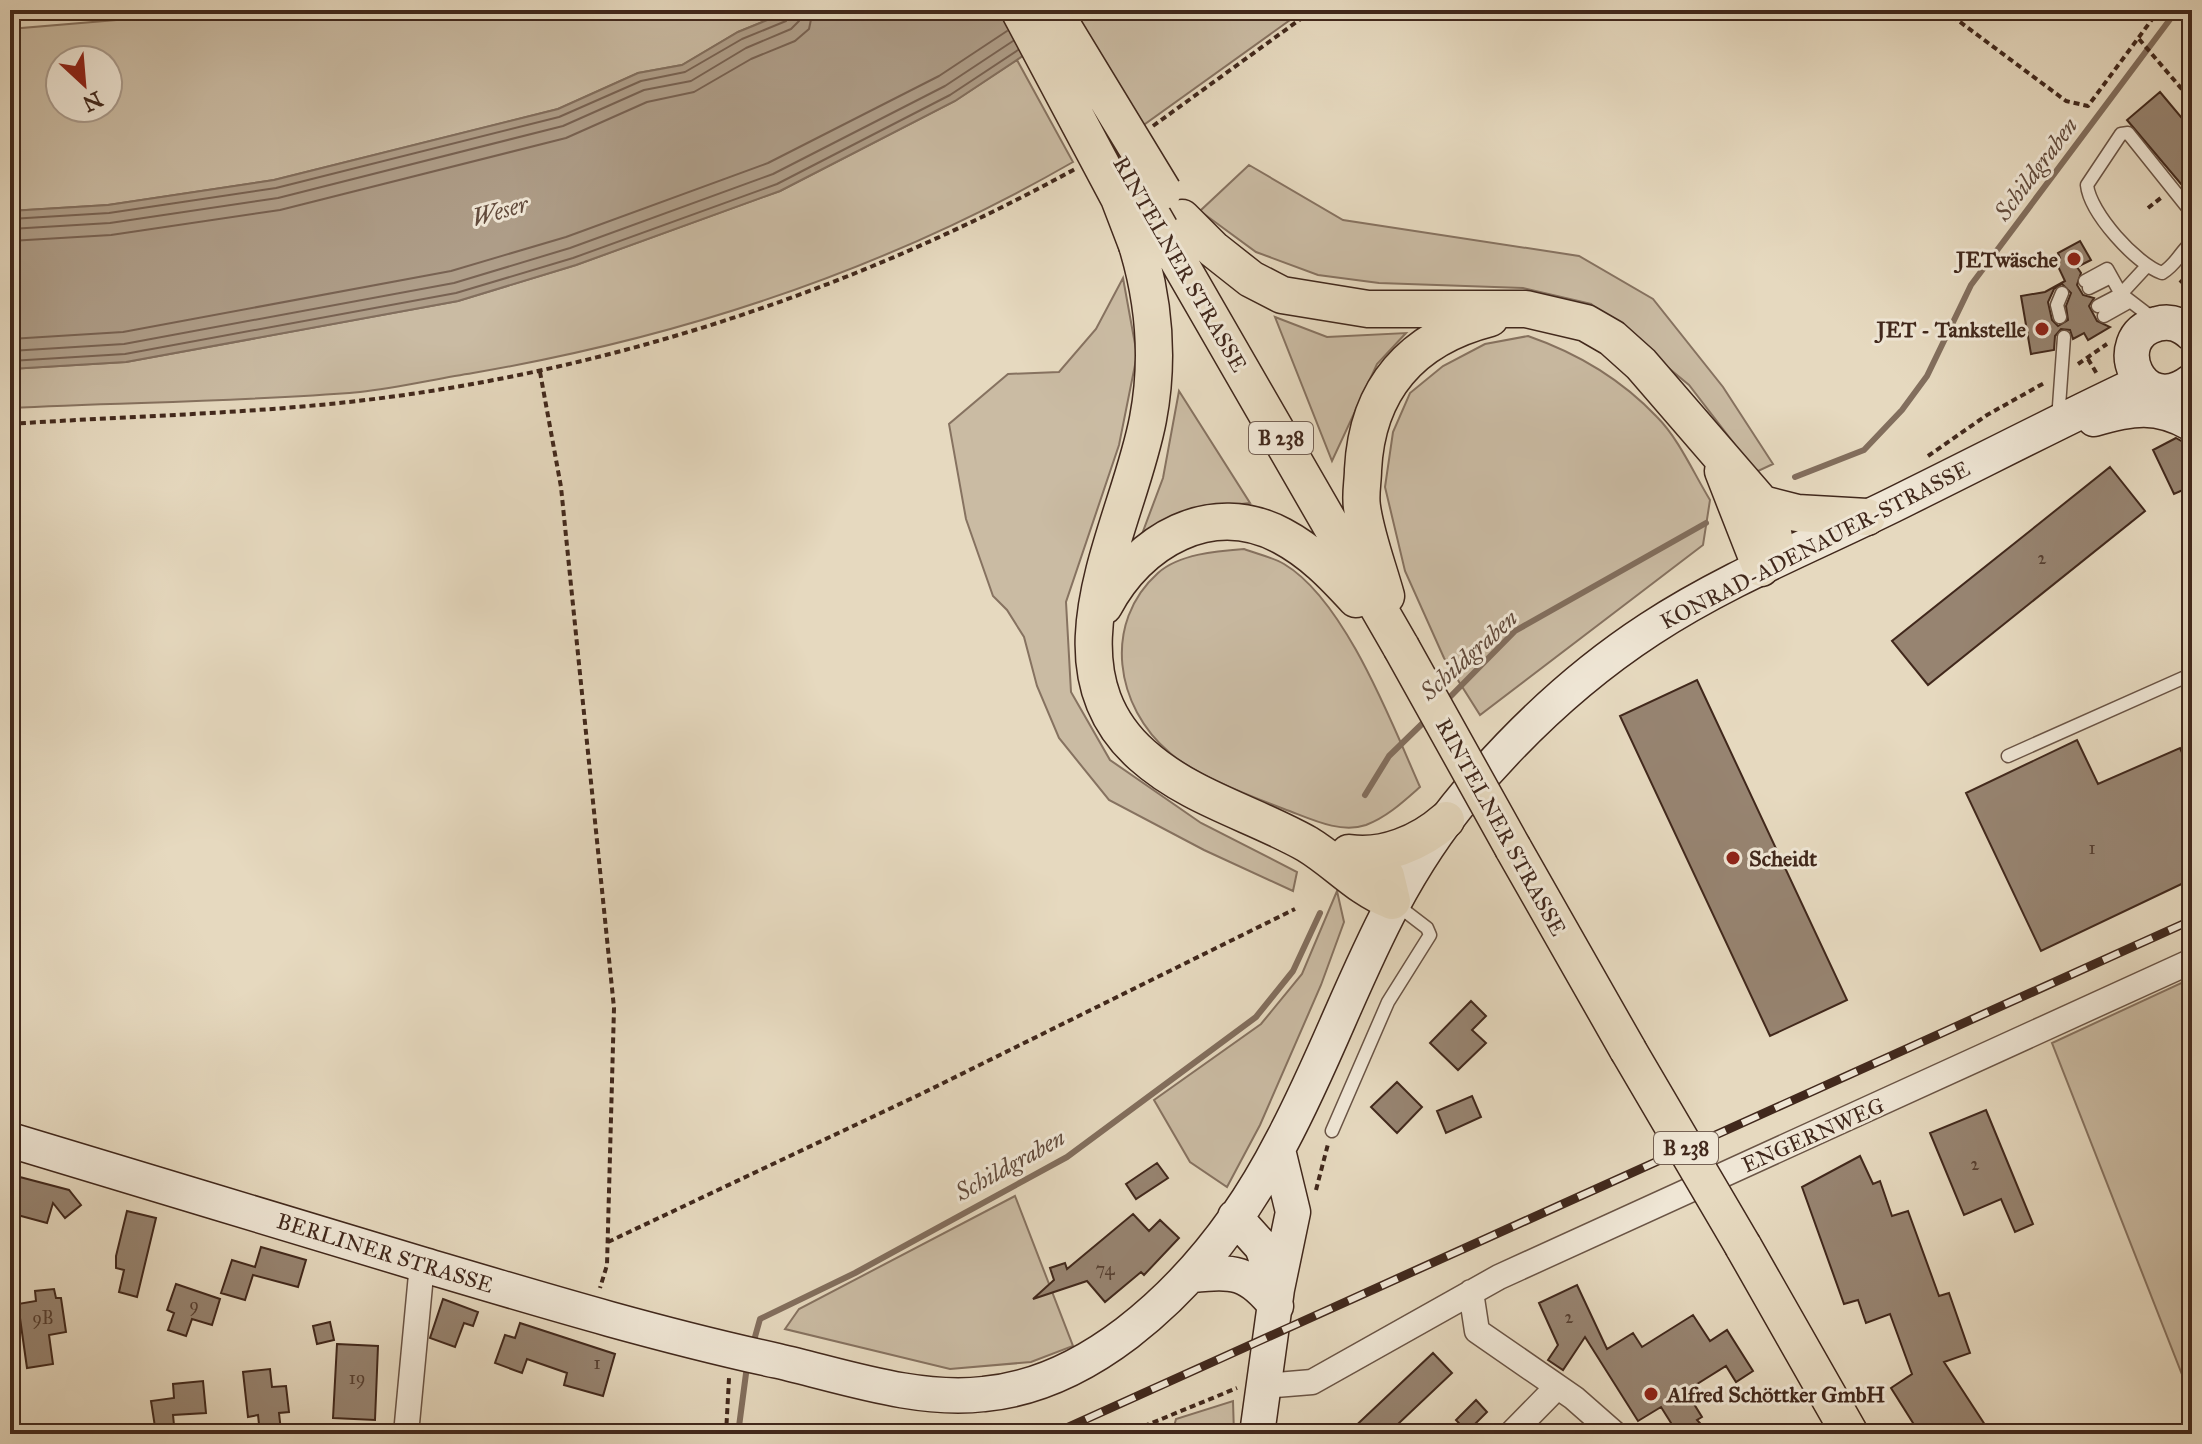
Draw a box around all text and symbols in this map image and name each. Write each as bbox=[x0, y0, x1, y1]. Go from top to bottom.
north arrow bbox=[44, 44, 124, 124]
text: N bbox=[78, 85, 107, 118]
water label: Schildgraben bbox=[1987, 111, 2085, 227]
street label: RINTELNER STRASSE bbox=[1107, 151, 1253, 377]
water label: Weser bbox=[468, 188, 533, 233]
place label: JETwäsche bbox=[1953, 246, 2058, 274]
marker: JETwäsche bbox=[2065, 250, 2083, 268]
place label: JET - Tankstelle bbox=[1874, 316, 2026, 344]
marker: JET - Tankstelle bbox=[2033, 320, 2051, 338]
road number: B 238 bbox=[1249, 422, 1313, 454]
street label: KONRAD-ADENAUER-STRASSE bbox=[1656, 455, 1974, 635]
house number: 2 bbox=[2038, 547, 2047, 569]
water label: Schildgraben bbox=[1413, 603, 1524, 707]
street label: RINTELNER STRASSE bbox=[1430, 714, 1572, 941]
house number: 1 bbox=[2088, 837, 2096, 859]
place label: Scheidt bbox=[1749, 845, 1817, 872]
marker: Scheidt bbox=[1724, 849, 1742, 867]
street label: ENGERNWEG bbox=[1738, 1092, 1888, 1178]
water label: Schildgraben bbox=[949, 1122, 1071, 1208]
road number: B 238 bbox=[1654, 1132, 1718, 1164]
house number: 2 bbox=[1971, 1153, 1980, 1175]
street label: BERLINER STRASSE bbox=[273, 1207, 497, 1299]
house number: 74 bbox=[1095, 1258, 1116, 1280]
house number: 9 bbox=[189, 1294, 199, 1316]
house number: 2 bbox=[1565, 1306, 1574, 1328]
house number: 9B bbox=[32, 1307, 54, 1329]
house number: 1 bbox=[593, 1352, 601, 1374]
house number: 19 bbox=[349, 1367, 365, 1389]
place label: Alfred Schöttker GmbH bbox=[1665, 1381, 1885, 1408]
marker: Alfred Schöttker GmbH bbox=[1642, 1385, 1660, 1403]

